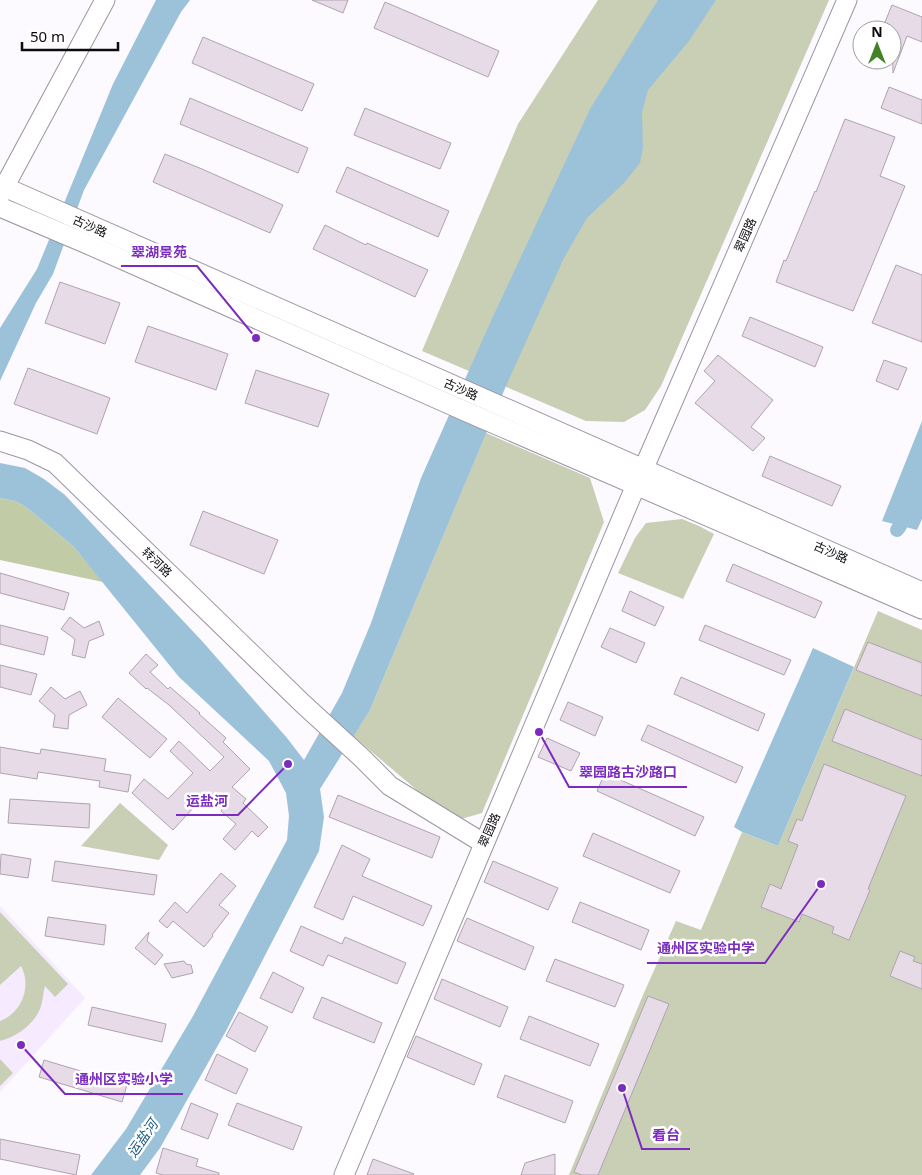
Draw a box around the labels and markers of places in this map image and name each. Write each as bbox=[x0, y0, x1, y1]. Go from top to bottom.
callout: 翠湖景苑 bbox=[121, 237, 197, 266]
callout: 翠园路古沙路口 bbox=[569, 758, 687, 787]
callout: 运盐河 bbox=[176, 786, 238, 815]
callout: 通州区实验中学 bbox=[647, 934, 765, 963]
callout: 通州区实验小学 bbox=[65, 1065, 183, 1094]
callout: 看台 bbox=[642, 1120, 690, 1149]

